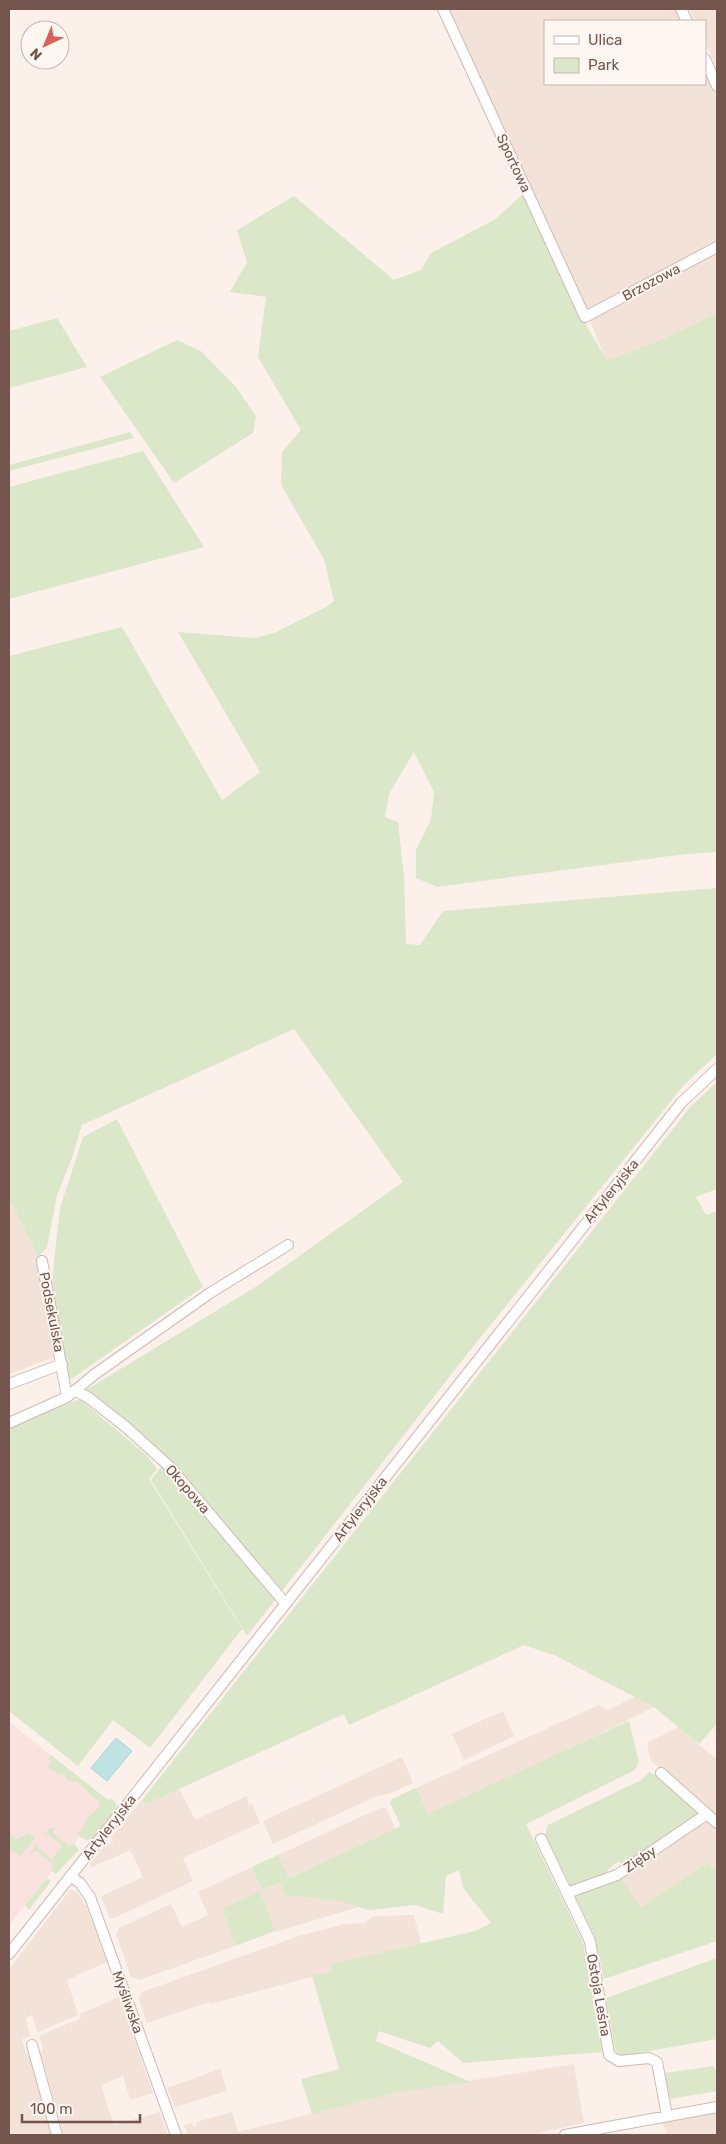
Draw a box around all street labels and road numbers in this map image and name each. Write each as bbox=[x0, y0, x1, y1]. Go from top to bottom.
street label: Sportowa bbox=[493, 131, 534, 195]
street label: Brzozowa bbox=[619, 260, 683, 305]
street label: Artyleryjska bbox=[580, 1156, 642, 1227]
street label: Podsekulska bbox=[35, 1271, 68, 1354]
street label: Okopowa bbox=[162, 1461, 213, 1517]
street label: Artyleryjska bbox=[330, 1473, 391, 1545]
street label: Artyleryjska bbox=[79, 1791, 140, 1863]
street label: Zięby bbox=[621, 1842, 660, 1876]
street label: Ostoja Leśna bbox=[583, 1952, 614, 2038]
street label: Myśliwska bbox=[108, 1968, 147, 2036]

